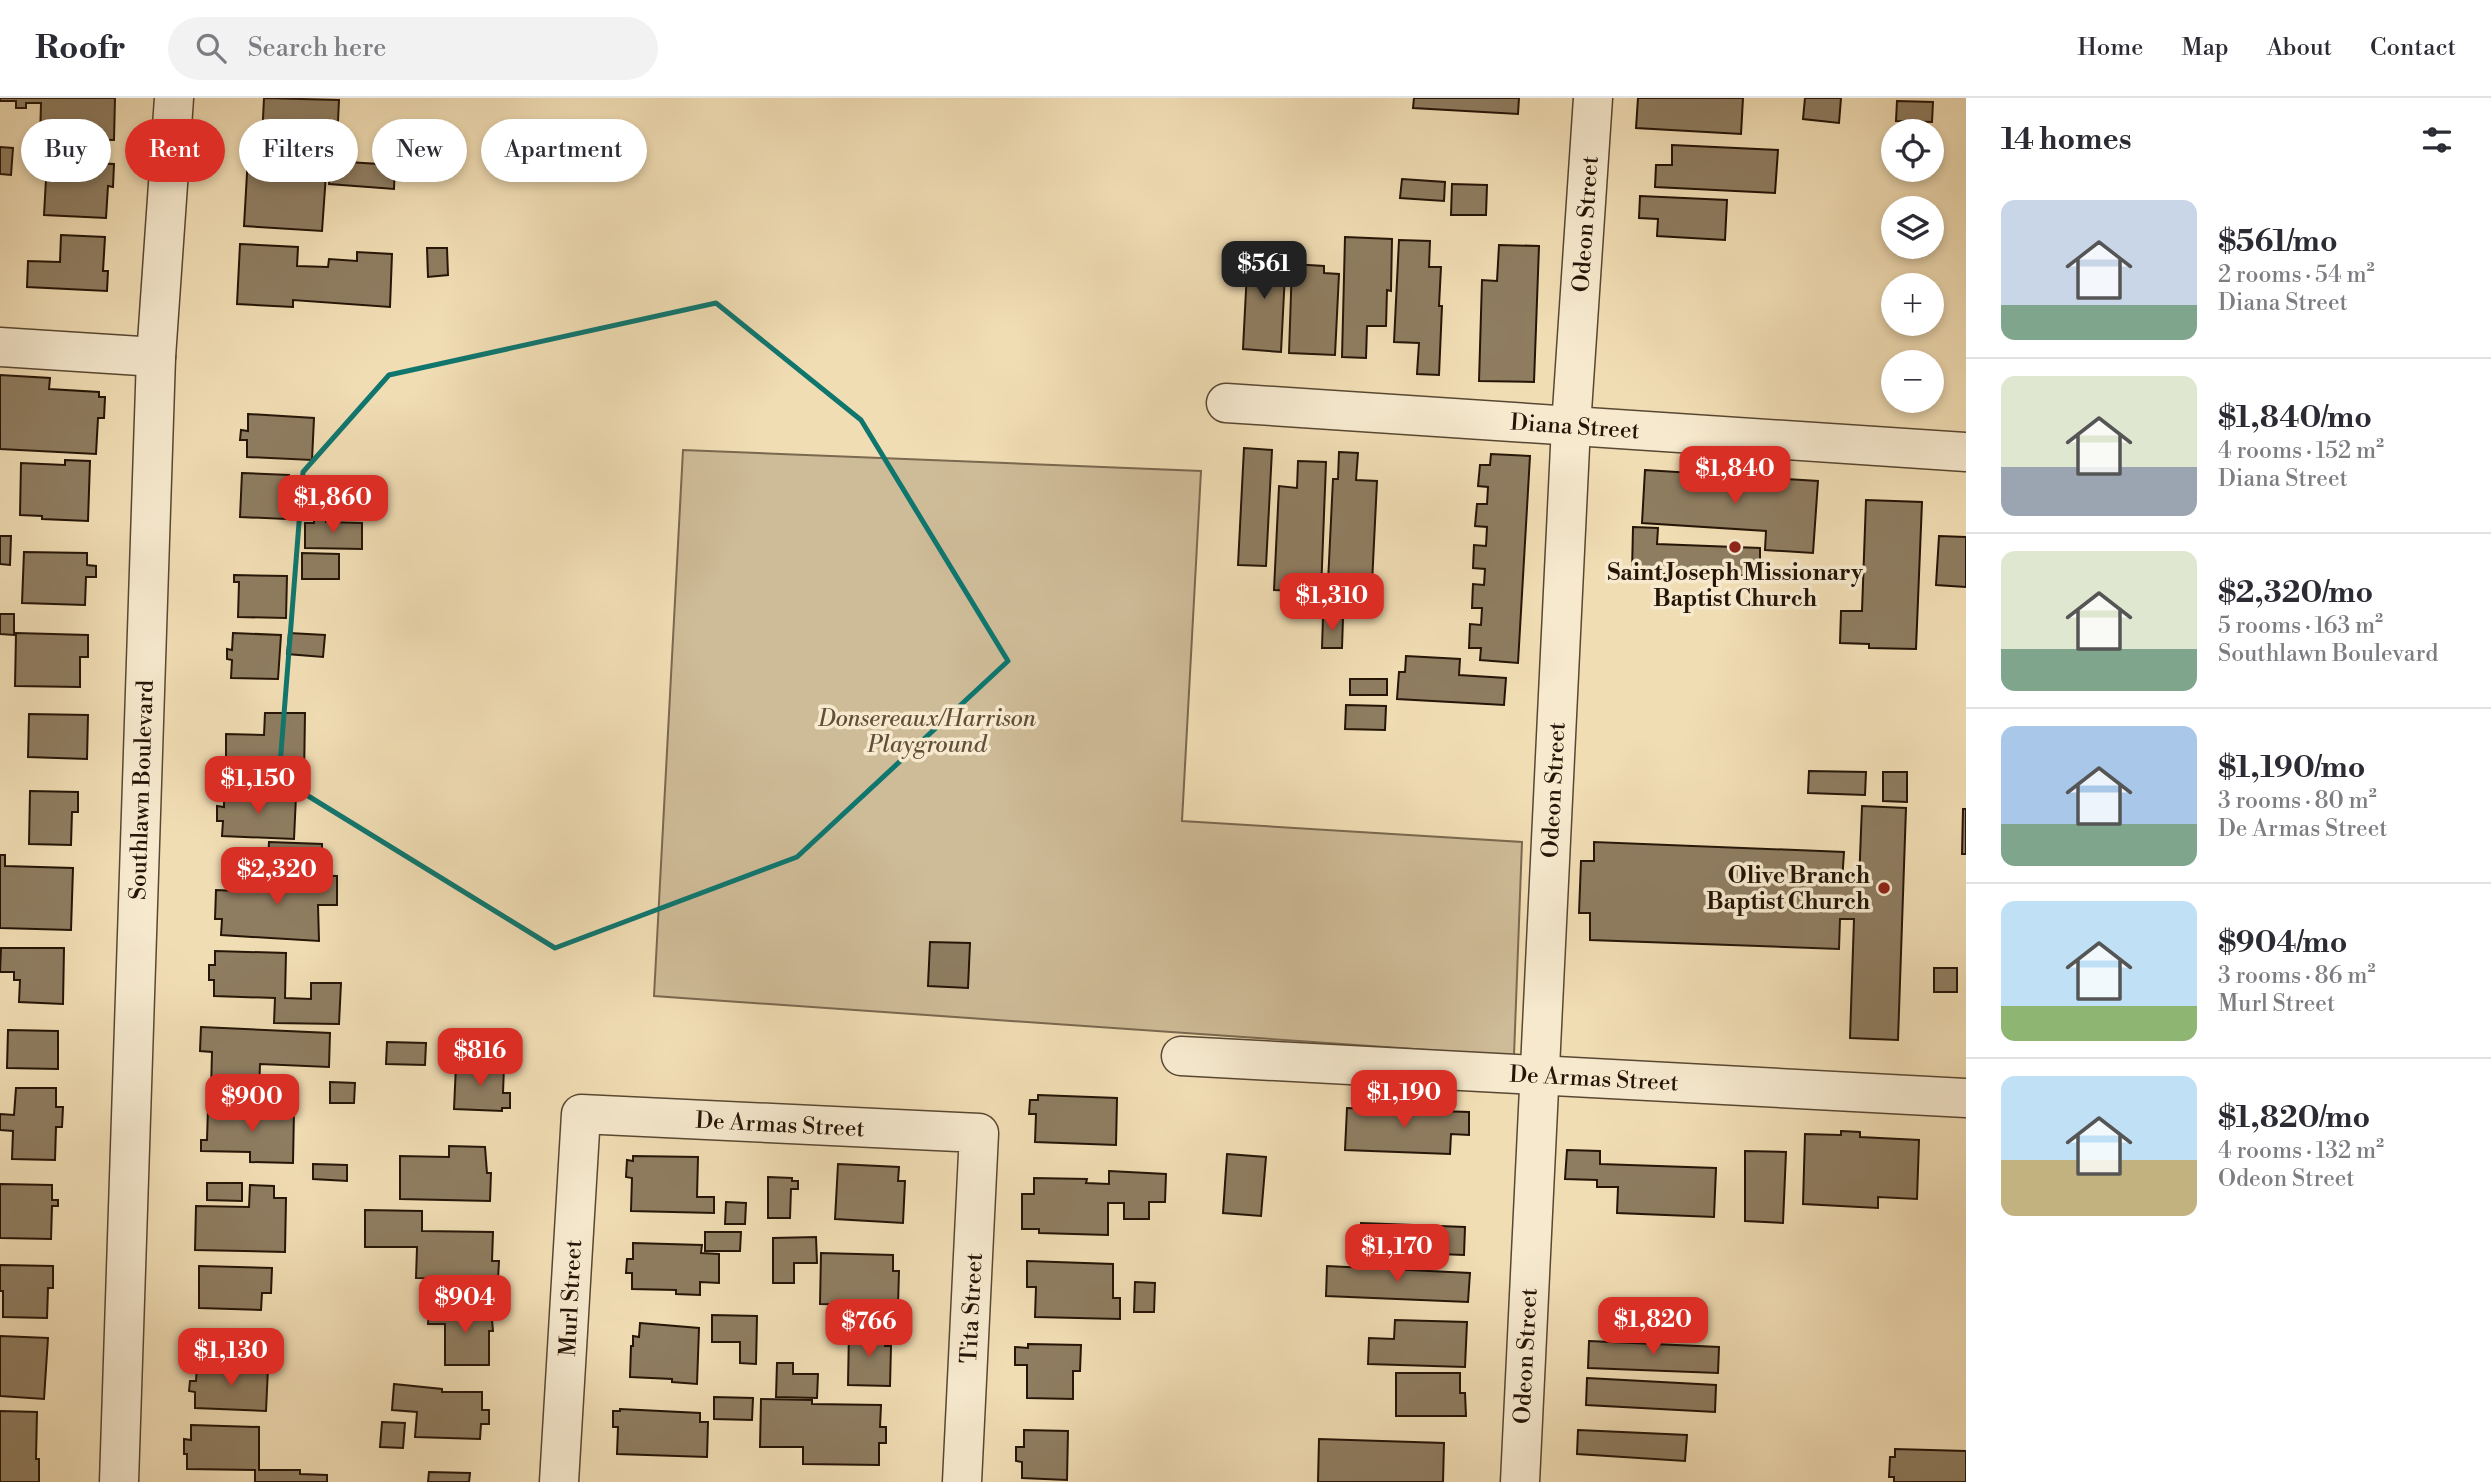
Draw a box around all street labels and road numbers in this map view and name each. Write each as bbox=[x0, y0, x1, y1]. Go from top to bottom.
street label: Odeon Street bbox=[1567, 155, 1605, 293]
street label: Diana Street bbox=[1509, 409, 1641, 445]
street label: Southlawn Boulevard bbox=[124, 679, 160, 901]
street label: Odeon Street bbox=[1536, 721, 1572, 859]
street label: De Armas Street bbox=[1509, 1061, 1679, 1097]
street label: De Armas Street bbox=[695, 1107, 865, 1143]
street label: Murl Street bbox=[554, 1239, 588, 1357]
street label: Tita Street bbox=[955, 1252, 989, 1364]
street label: Odeon Street bbox=[1508, 1287, 1544, 1425]

